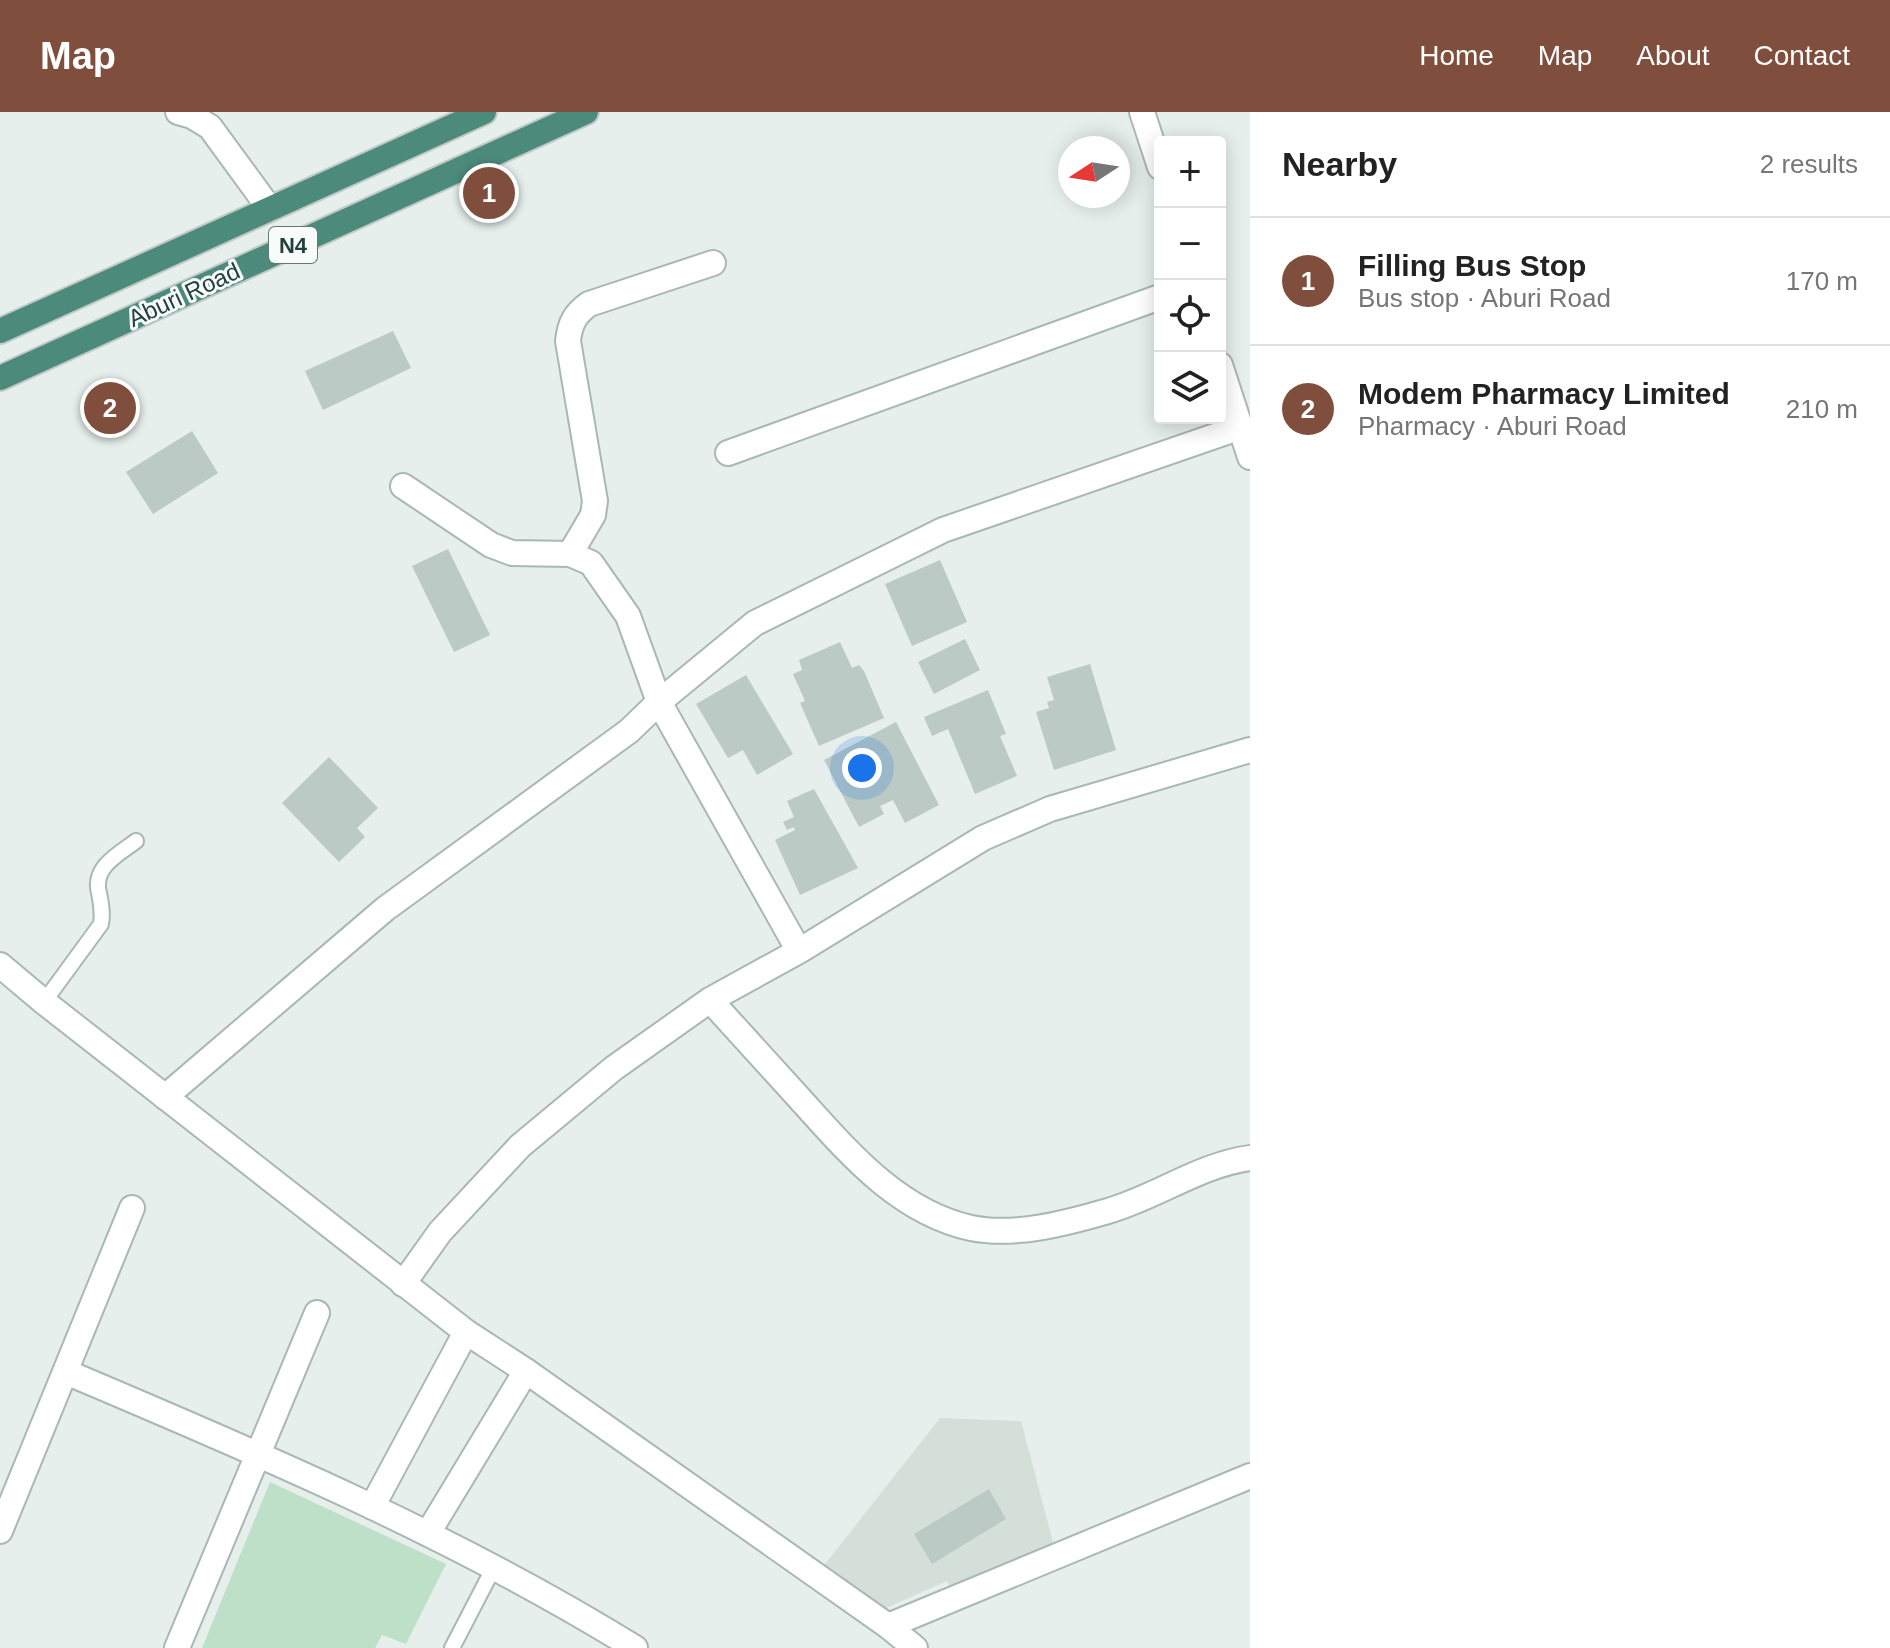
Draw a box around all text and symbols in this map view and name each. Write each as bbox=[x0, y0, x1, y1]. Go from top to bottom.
text: Map bbox=[40, 35, 116, 77]
text: Home bbox=[1419, 40, 1494, 71]
text: Map bbox=[1538, 40, 1592, 71]
text: About bbox=[1636, 40, 1710, 71]
text: Contact bbox=[1754, 40, 1850, 71]
north arrow bbox=[1058, 136, 1130, 208]
map controls bbox=[1154, 136, 1226, 424]
button: + bbox=[1154, 136, 1226, 208]
text: Nearby bbox=[1282, 145, 1397, 183]
text: 2 results bbox=[1760, 149, 1858, 179]
pin: 1 bbox=[463, 163, 515, 223]
button: − bbox=[1154, 208, 1226, 280]
road number: N4 bbox=[269, 227, 317, 263]
text: Filling Bus Stop bbox=[1358, 249, 1586, 282]
street label: Aburi Road bbox=[124, 257, 244, 332]
text: 1 bbox=[1301, 266, 1315, 296]
text: 170 m bbox=[1786, 266, 1858, 296]
button: locate bbox=[1154, 280, 1226, 352]
text: Bus stop · Aburi Road bbox=[1358, 283, 1611, 313]
button: layers bbox=[1154, 352, 1226, 424]
text: Modem Pharmacy Limited bbox=[1358, 377, 1730, 410]
pin: 2 bbox=[84, 378, 136, 438]
text: 2 bbox=[1301, 394, 1315, 424]
text: 210 m bbox=[1786, 394, 1858, 424]
text: Pharmacy · Aburi Road bbox=[1358, 411, 1627, 441]
your location bbox=[842, 748, 882, 788]

